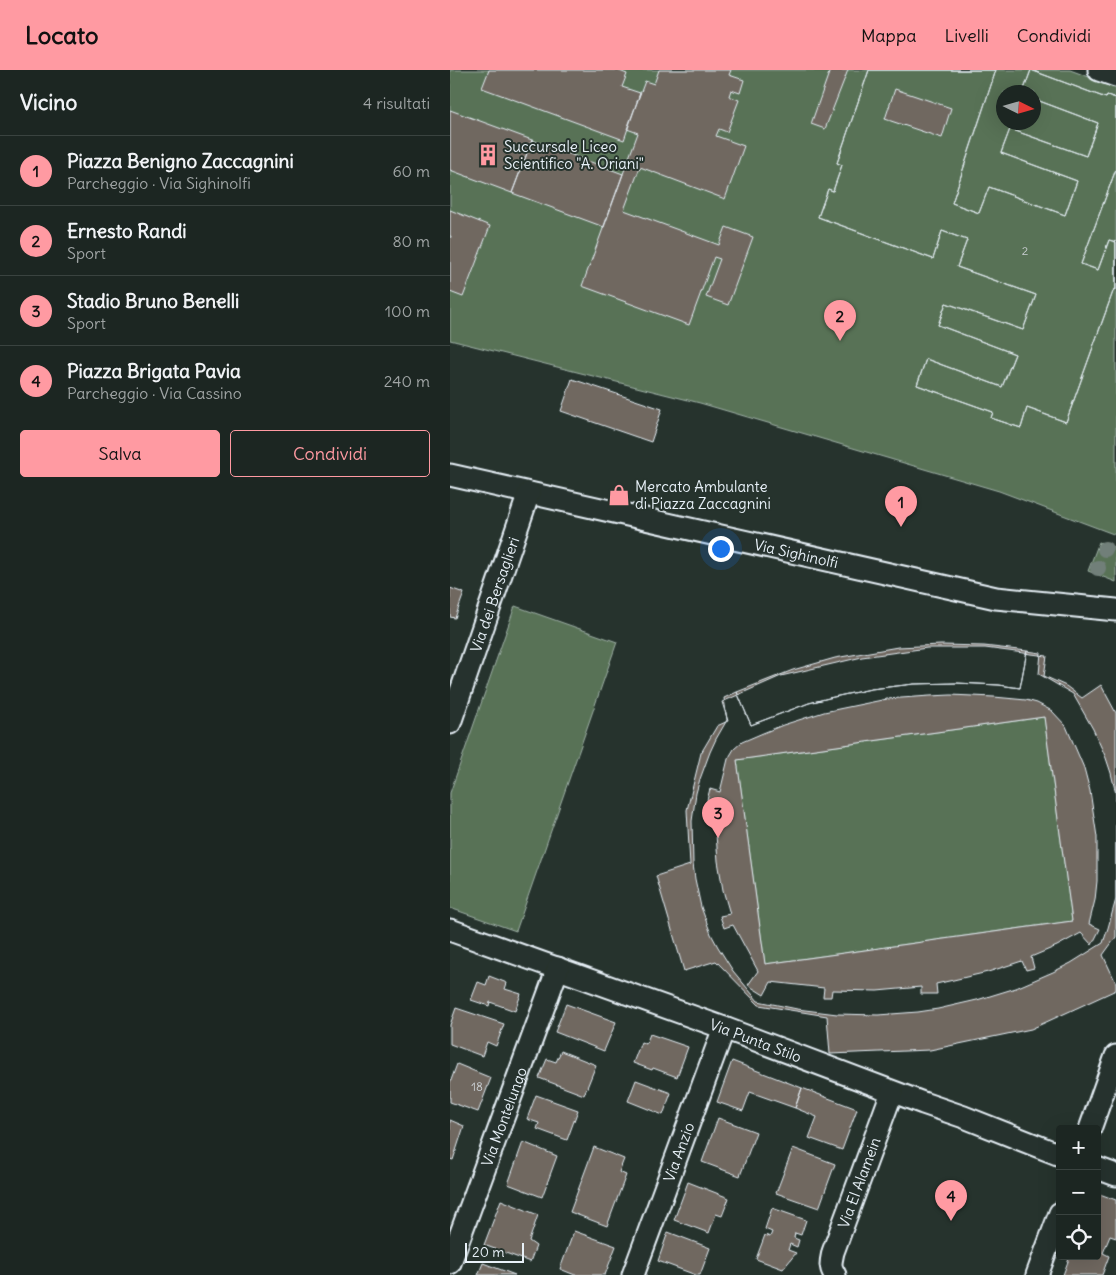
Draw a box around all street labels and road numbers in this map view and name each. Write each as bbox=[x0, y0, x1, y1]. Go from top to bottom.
street label: Via dei Bersaglieri bbox=[466, 534, 523, 655]
street label: Via Sighinolfi bbox=[752, 534, 840, 572]
street label: Via Punta Stilo bbox=[707, 1014, 804, 1066]
street label: Via Montelungo bbox=[477, 1064, 531, 1169]
street label: Via Anzio bbox=[659, 1120, 698, 1185]
street label: Via El Alamein bbox=[833, 1134, 884, 1231]

